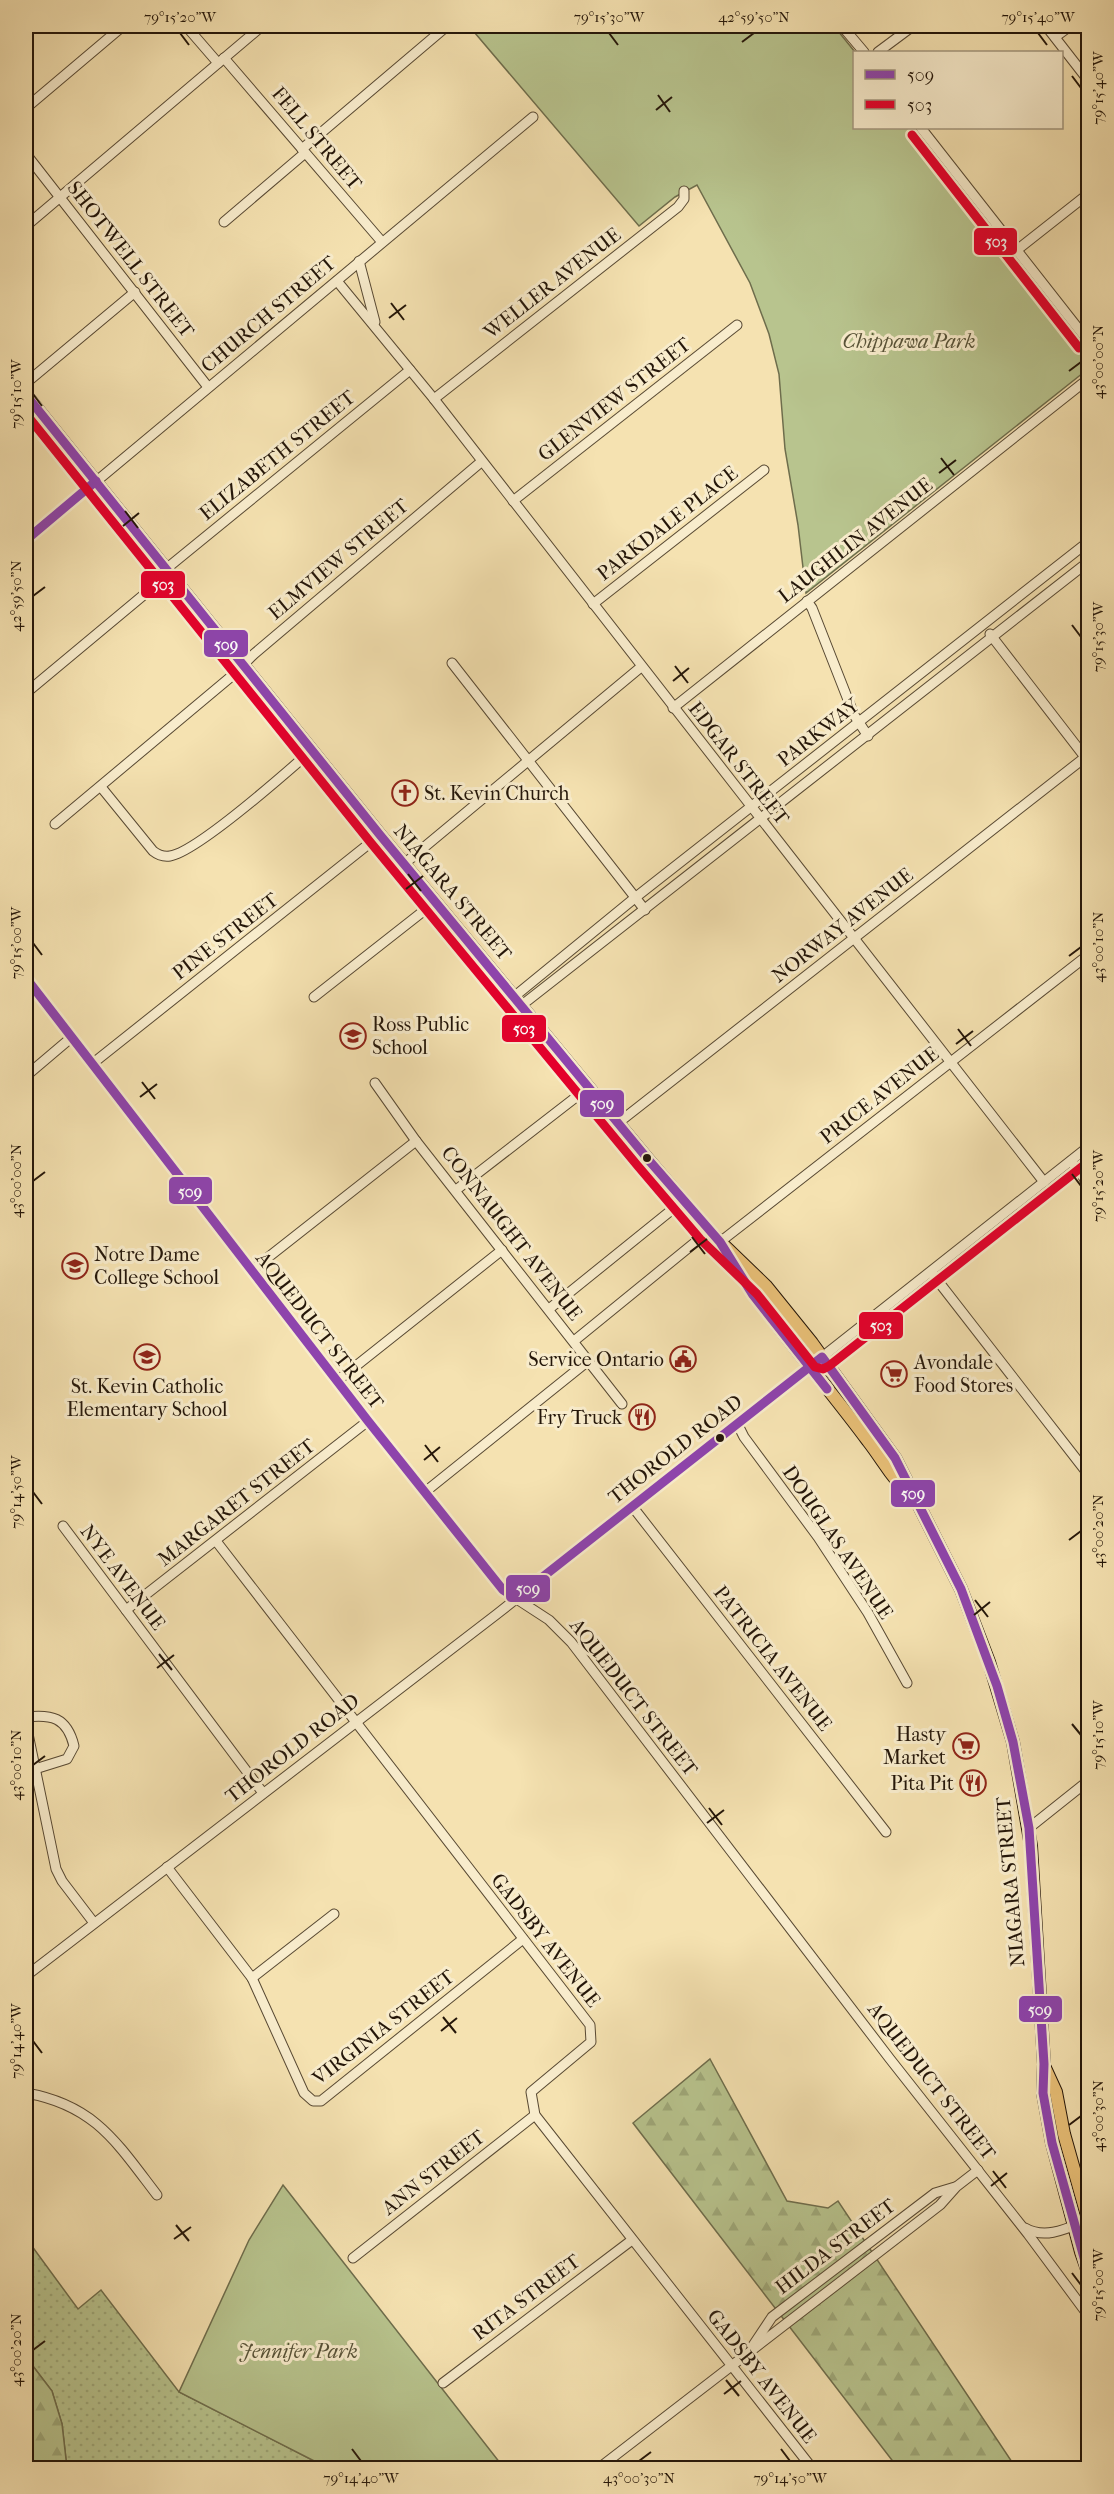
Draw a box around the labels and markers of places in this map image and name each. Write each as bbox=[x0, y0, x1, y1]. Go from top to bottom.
church icon: St. Kevin Church bbox=[390, 778, 420, 808]
place label: St. Kevin Church bbox=[424, 782, 570, 805]
place label: Ross Public School bbox=[372, 1013, 469, 1059]
school or university icon: Ross Public School bbox=[338, 1021, 368, 1051]
unlabelled marker bbox=[641, 1152, 653, 1164]
place label: Notre Dame College School bbox=[94, 1243, 219, 1289]
school or university icon: Notre Dame College School bbox=[60, 1251, 90, 1281]
school or university icon: St. Kevin Catholic Elementary School bbox=[132, 1342, 162, 1372]
public building icon: Service Ontario bbox=[668, 1344, 698, 1374]
place label: Service Ontario bbox=[528, 1348, 664, 1371]
place label: Avondale Food Stores bbox=[913, 1351, 1013, 1397]
supermarket icon: Avondale Food Stores bbox=[879, 1359, 909, 1389]
place label: St. Kevin Catholic Elementary School bbox=[66, 1375, 228, 1421]
restaurant icon: Fry Truck bbox=[627, 1402, 657, 1432]
place label: Fry Truck bbox=[537, 1406, 623, 1429]
unlabelled marker bbox=[714, 1432, 726, 1444]
place label: Hasty Market bbox=[883, 1723, 947, 1769]
supermarket icon: Hasty Market bbox=[951, 1731, 981, 1761]
restaurant icon: Pita Pit bbox=[958, 1768, 988, 1798]
place label: Pita Pit bbox=[891, 1772, 954, 1795]

